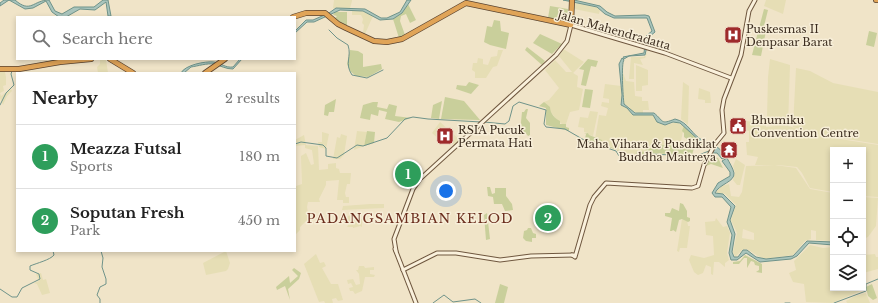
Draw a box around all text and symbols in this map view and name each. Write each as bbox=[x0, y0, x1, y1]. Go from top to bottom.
street label: Jalan Mahendradatta bbox=[554, 7, 673, 53]
search box bbox=[16, 16, 296, 60]
place label: Puskesmas II Denpasar Barat bbox=[746, 22, 833, 49]
hospital icon: Puskesmas II Denpasar Barat bbox=[723, 25, 743, 45]
icon: search bbox=[30, 27, 52, 49]
text: Search here bbox=[62, 29, 153, 48]
text: Nearby bbox=[32, 88, 98, 109]
text: 2 results bbox=[225, 90, 280, 107]
place label: Bhumiku Convention Centre bbox=[751, 113, 859, 140]
public building icon: Bhumiku Convention Centre bbox=[728, 116, 748, 136]
place label: RSIA Pucuk Permata Hati bbox=[458, 123, 532, 150]
hospital icon: RSIA Pucuk Permata Hati bbox=[435, 126, 455, 146]
place label: Maha Vihara & Pusdiklat Buddha Maitreya bbox=[577, 137, 717, 164]
text: Meazza Futsal bbox=[70, 139, 182, 158]
temple icon: Maha Vihara & Pusdiklat Buddha Maitreya bbox=[719, 140, 739, 160]
map controls bbox=[830, 147, 866, 291]
button: + bbox=[830, 147, 866, 183]
text: 1 bbox=[42, 148, 48, 165]
text: 180 m bbox=[239, 148, 280, 165]
text: Sports bbox=[70, 158, 113, 175]
pin: 1 bbox=[395, 159, 421, 189]
your location bbox=[436, 181, 456, 201]
button: − bbox=[830, 183, 866, 219]
text: Soputan Fresh bbox=[70, 203, 184, 222]
pin: 2 bbox=[535, 203, 561, 233]
district label: PADANGSAMBIAN KELOD bbox=[306, 210, 514, 227]
text: 2 bbox=[41, 212, 49, 229]
text: 450 m bbox=[238, 212, 280, 229]
button: locate bbox=[830, 219, 866, 255]
text: Park bbox=[70, 222, 100, 239]
button: layers bbox=[830, 255, 866, 291]

